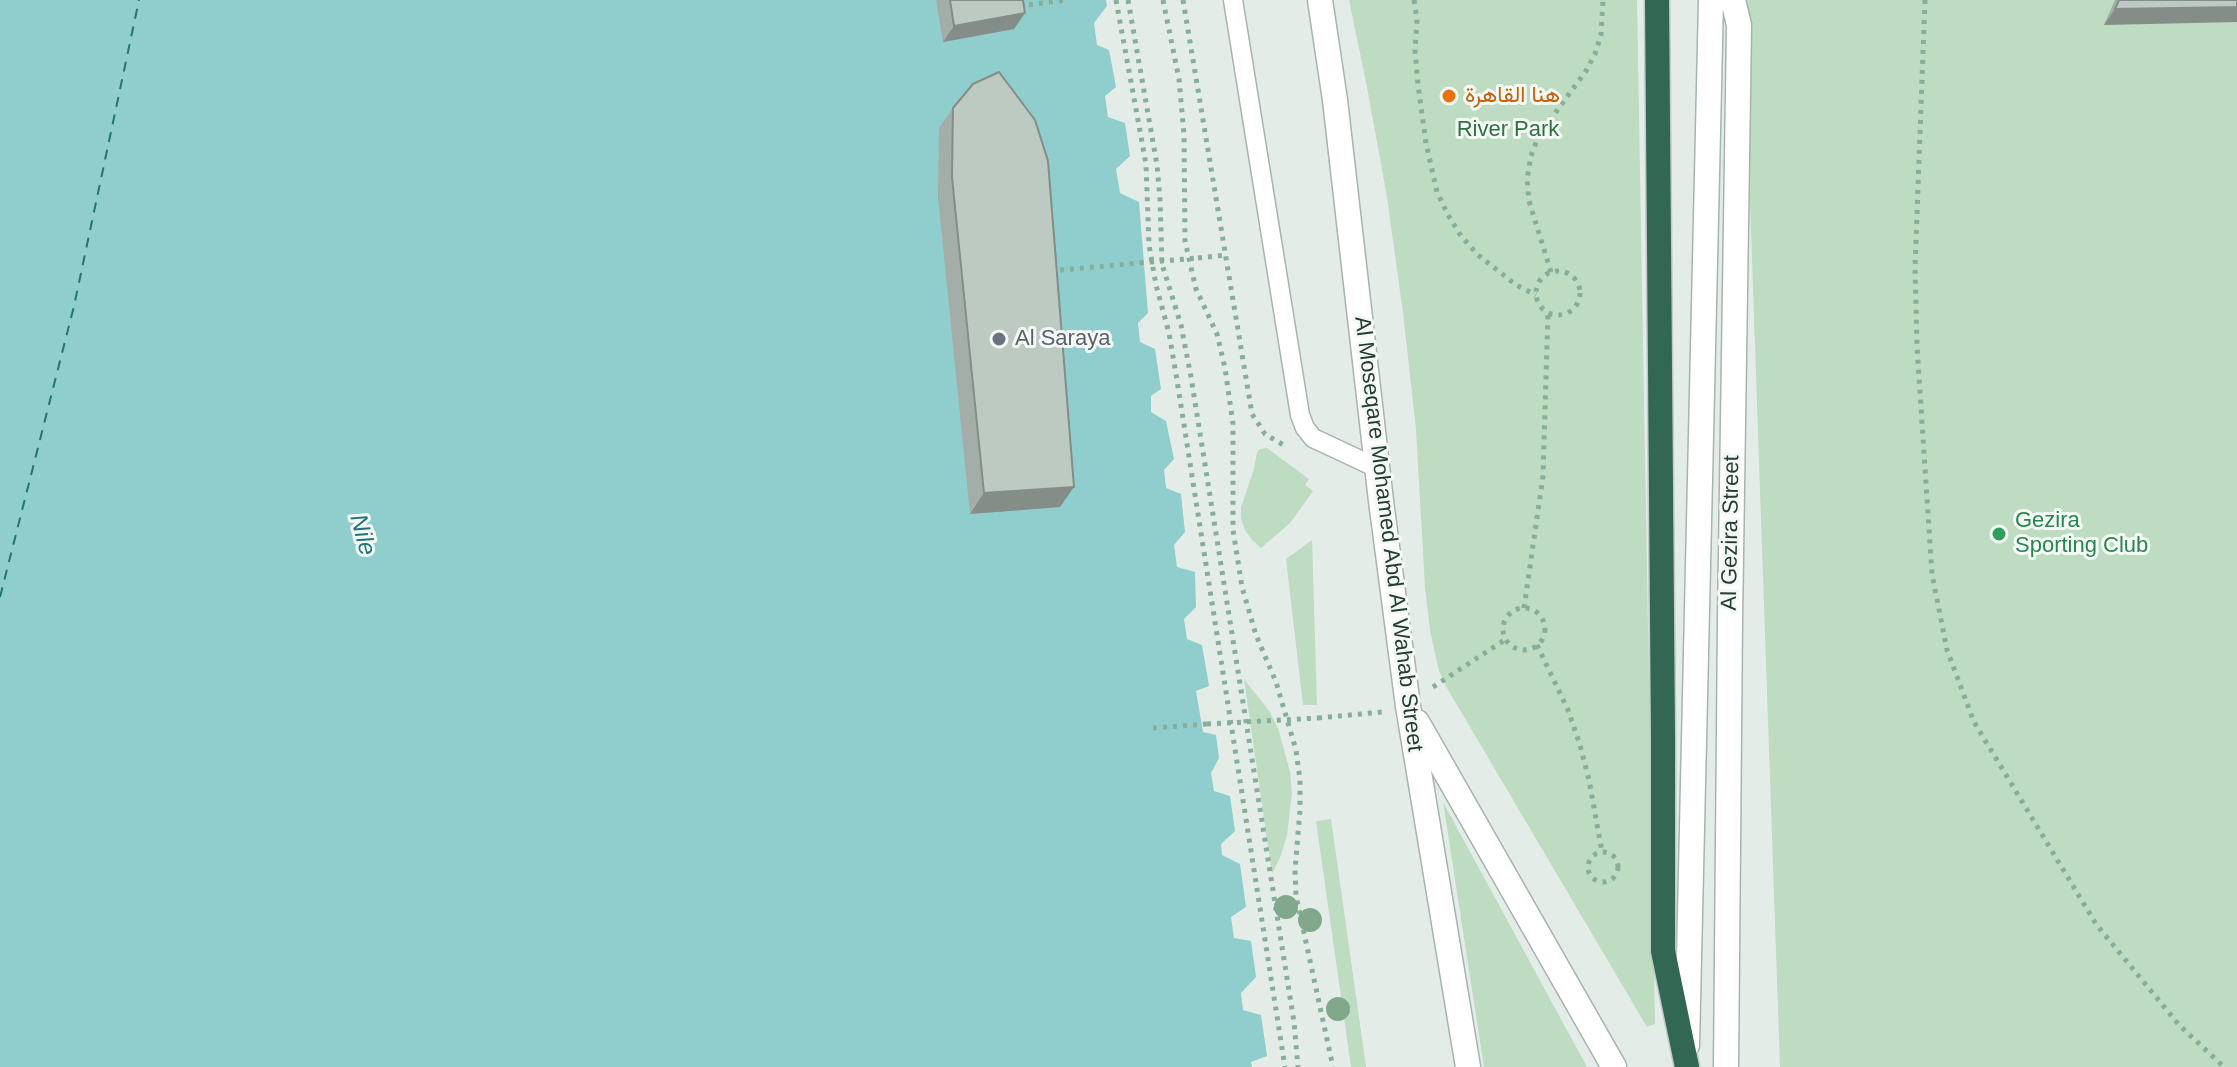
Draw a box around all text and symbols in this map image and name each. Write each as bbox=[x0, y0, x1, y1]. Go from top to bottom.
place label: هنا القاهرة bbox=[1465, 83, 1560, 109]
marker: هنا القاهرة bbox=[1440, 87, 1458, 105]
park label: River Park bbox=[1457, 117, 1559, 143]
street label: Al Moseqare Mohamed Abd Al Wahab Street bbox=[1348, 315, 1428, 753]
place label: Al Saraya bbox=[1015, 326, 1110, 352]
marker: Al Saraya bbox=[990, 330, 1008, 348]
street label: Al Gezira Street bbox=[1716, 455, 1746, 611]
place label: Gezira Sporting Club bbox=[2015, 508, 2148, 560]
water label: Nile bbox=[343, 511, 381, 559]
marker: Gezira Sporting Club bbox=[1990, 525, 2008, 543]

